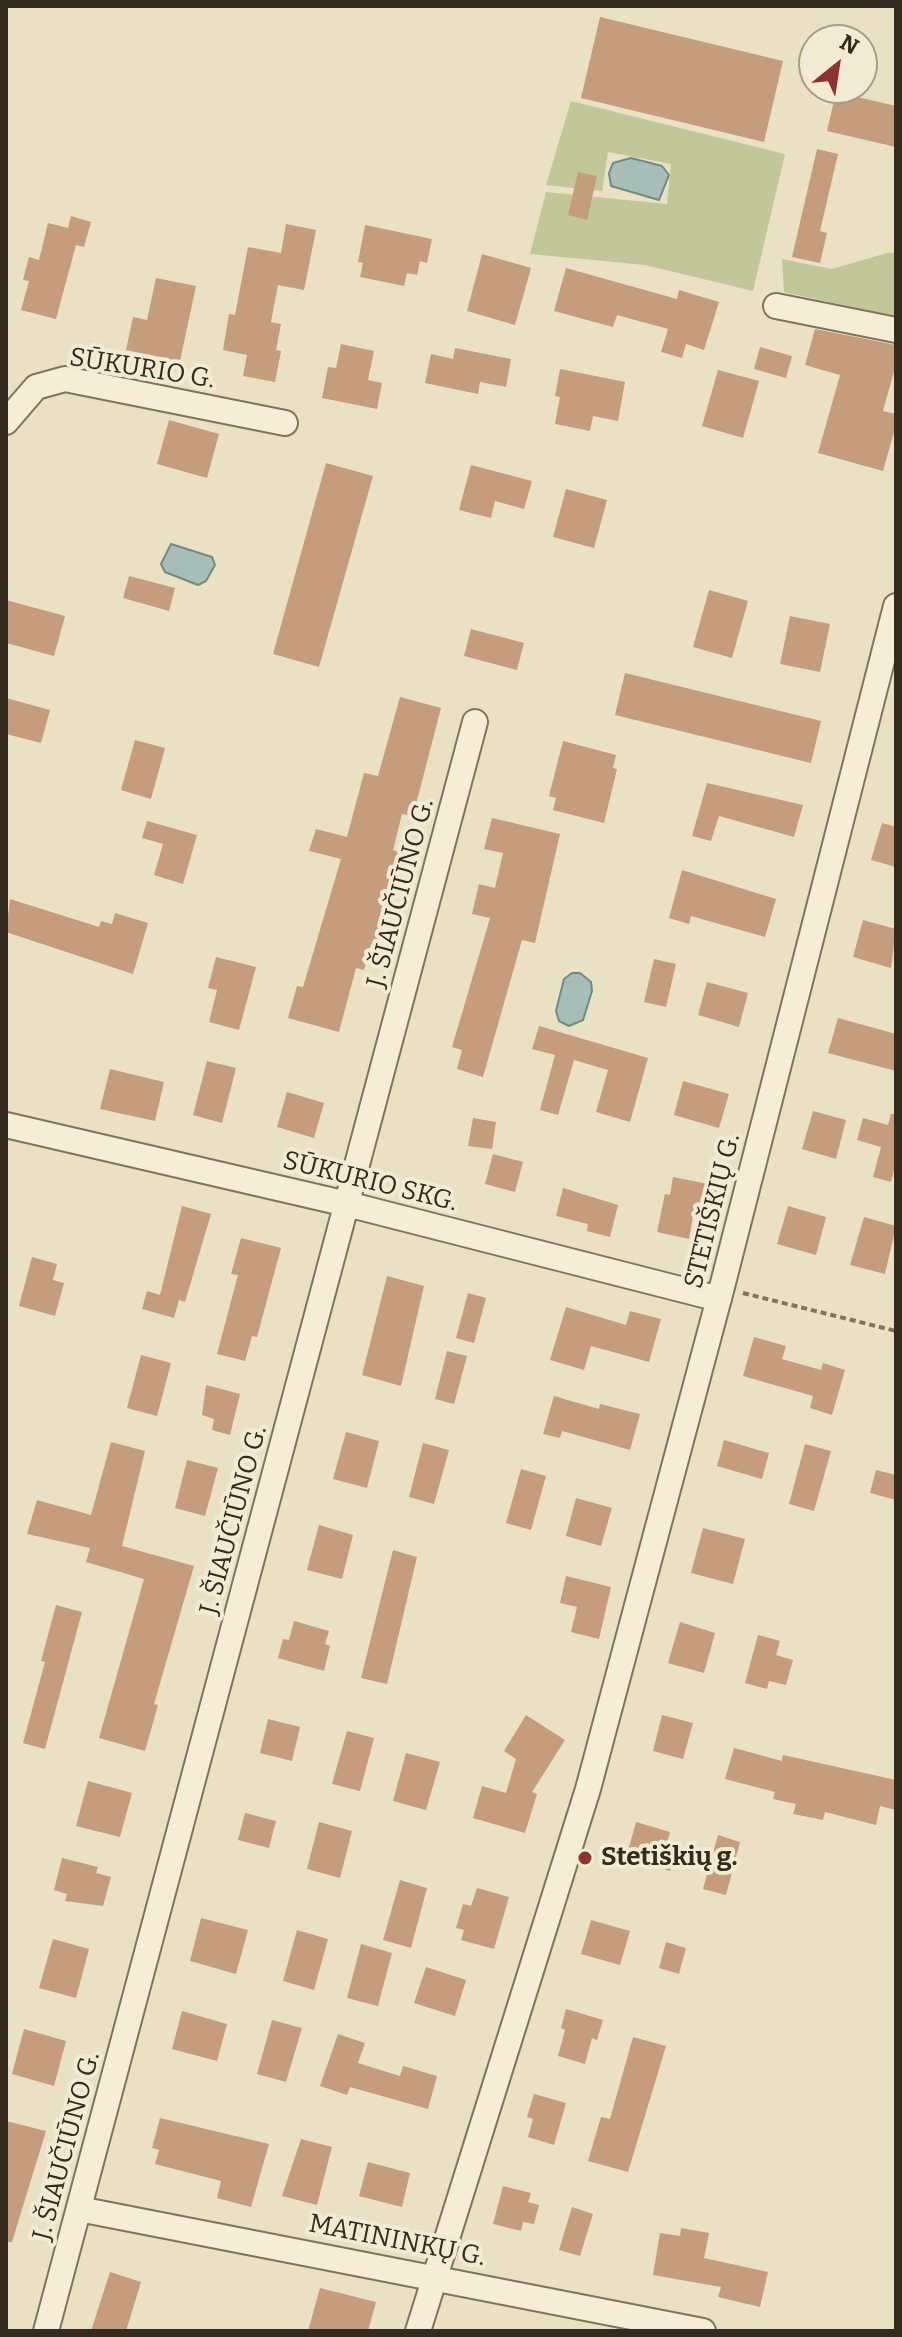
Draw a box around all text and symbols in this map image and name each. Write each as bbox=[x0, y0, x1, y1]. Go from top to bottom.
north arrow bbox=[798, 24, 878, 104]
text: N bbox=[835, 29, 863, 60]
street label: SŪKURIO G. bbox=[67, 342, 217, 396]
street label: J. ŠIAUČIŪNO G. bbox=[361, 795, 441, 991]
street label: STETIŠKIŲ G. bbox=[679, 1130, 747, 1292]
street label: SŪKURIO SKG. bbox=[279, 1145, 461, 1219]
street label: J. ŠIAUČIŪNO G. bbox=[194, 1422, 274, 1618]
place label: Stetiškių g. bbox=[601, 1842, 738, 1874]
marker: Stetiškių g. bbox=[576, 1849, 594, 1867]
street label: J. ŠIAUČIŪNO G. bbox=[27, 2048, 107, 2244]
street label: MATININKŲ G. bbox=[306, 2209, 488, 2273]

